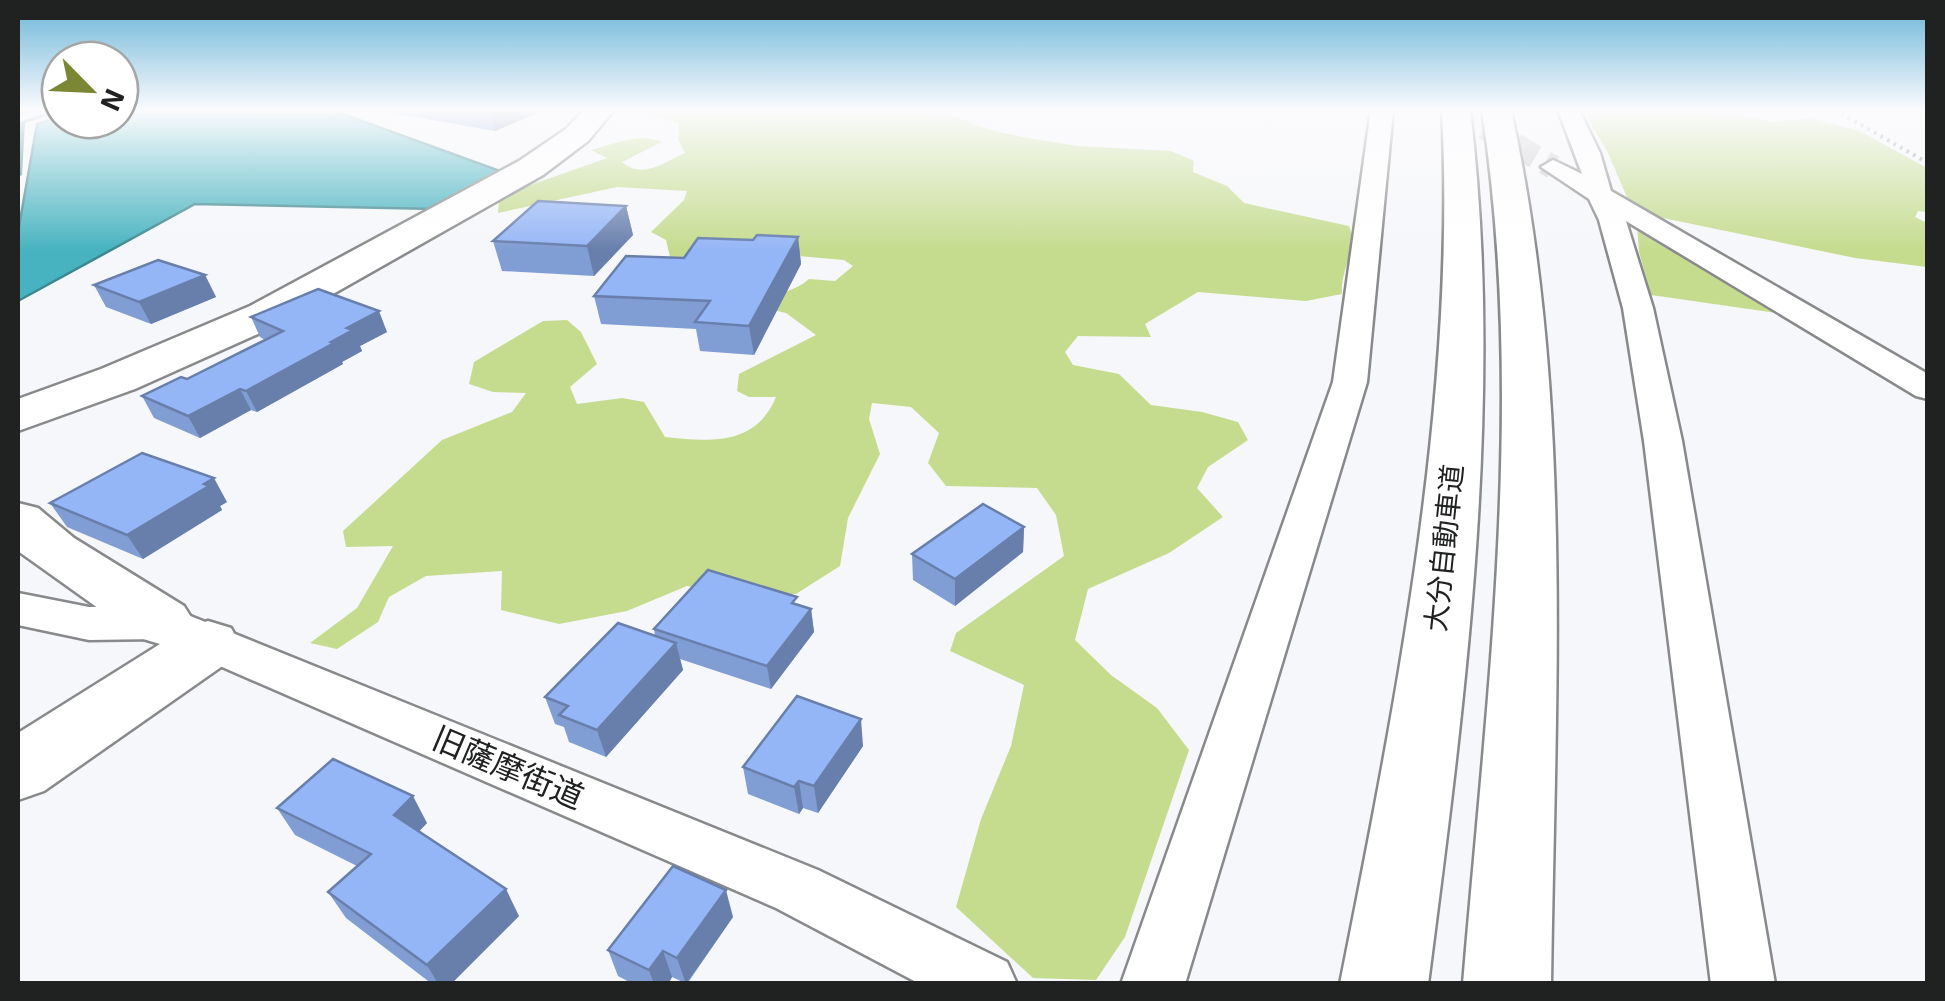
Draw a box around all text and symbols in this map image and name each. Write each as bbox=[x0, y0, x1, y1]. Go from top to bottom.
north arrow bbox=[40, 40, 140, 140]
text: N bbox=[94, 84, 133, 117]
street label: 大分自動車道 bbox=[1417, 463, 1469, 633]
street label: 旧薩摩街道 bbox=[428, 717, 590, 815]

